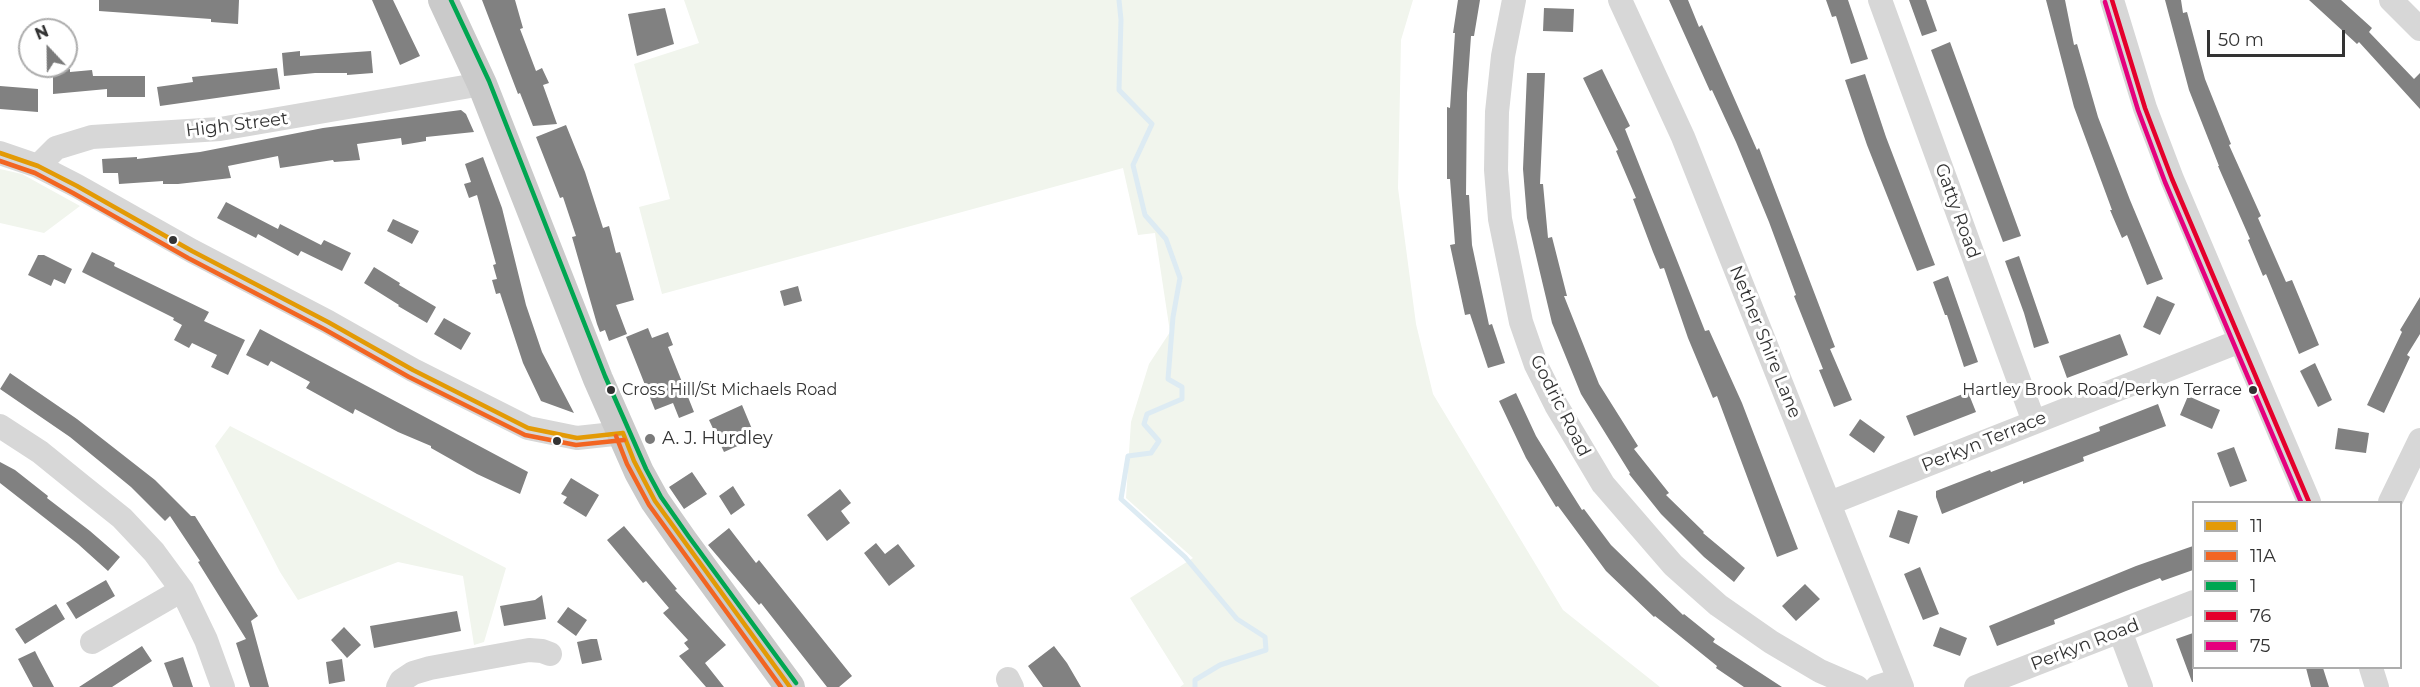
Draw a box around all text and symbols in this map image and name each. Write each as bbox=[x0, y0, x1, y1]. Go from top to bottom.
north arrow bbox=[18, 18, 78, 78]
scale bar bbox=[2210, 18, 2348, 56]
text: N bbox=[32, 21, 51, 44]
text: 50 m bbox=[2218, 29, 2264, 51]
street label: High Street bbox=[185, 108, 289, 142]
street label: Gatty Road bbox=[1930, 160, 1984, 262]
unlabelled marker bbox=[167, 234, 179, 246]
street label: Nether Shire Lane bbox=[1725, 263, 1805, 421]
street label: Godric Road bbox=[1525, 352, 1595, 460]
place label: Cross Hill/St Michaels Road bbox=[622, 380, 837, 400]
place label: Hartley Brook Road/Perkyn Terrace bbox=[1962, 380, 2242, 400]
marker: Cross Hill/St Michaels Road bbox=[605, 384, 617, 396]
marker: Hartley Brook Road/Perkyn Terrace bbox=[2247, 384, 2259, 396]
street label: Perkyn Terrace bbox=[1918, 407, 2050, 477]
place label: A. J. Hurdley bbox=[662, 428, 773, 450]
marker: A. J. Hurdley bbox=[643, 432, 657, 446]
unlabelled marker bbox=[551, 435, 563, 447]
legend bbox=[2192, 501, 2402, 669]
text: 11 bbox=[2250, 515, 2263, 537]
text: 11A bbox=[2250, 545, 2276, 567]
text: 1 bbox=[2250, 575, 2257, 597]
text: 76 bbox=[2250, 605, 2271, 627]
street label: Perkyn Road bbox=[2028, 614, 2142, 676]
text: 75 bbox=[2250, 635, 2270, 657]

